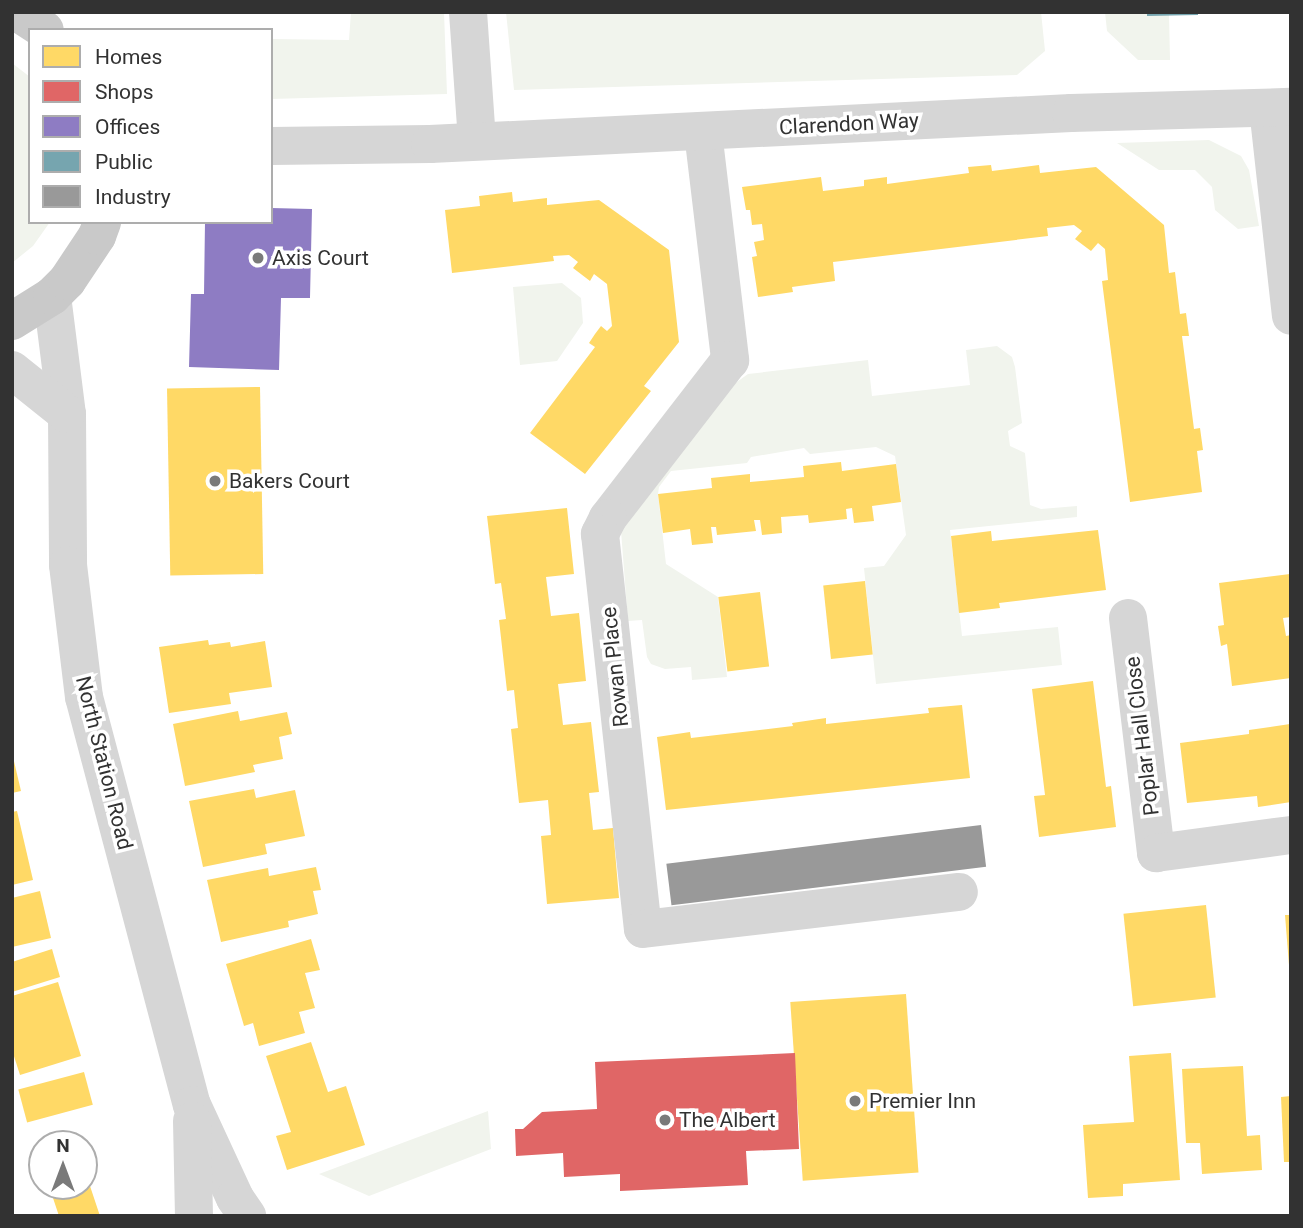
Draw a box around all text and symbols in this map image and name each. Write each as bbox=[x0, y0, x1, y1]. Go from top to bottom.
legend bbox=[28, 28, 273, 224]
text: Homes bbox=[95, 45, 162, 69]
text: Shops bbox=[95, 80, 154, 104]
street label: Clarendon Way bbox=[778, 108, 920, 140]
text: Offices bbox=[95, 115, 160, 139]
text: Public bbox=[95, 150, 153, 174]
text: Industry bbox=[95, 185, 171, 209]
place label: Axis Court bbox=[272, 245, 369, 271]
marker: Axis Court bbox=[250, 250, 266, 266]
place label: Bakers Court bbox=[229, 468, 350, 494]
marker: Bakers Court bbox=[207, 473, 223, 489]
street label: Rowan Place bbox=[596, 606, 634, 728]
street label: Poplar Hall Close bbox=[1120, 655, 1164, 817]
street label: North Station Road bbox=[70, 674, 138, 852]
place label: Premier Inn bbox=[869, 1088, 976, 1114]
marker: Premier Inn bbox=[847, 1093, 863, 1109]
place label: The Albert bbox=[679, 1107, 776, 1133]
marker: The Albert bbox=[657, 1112, 673, 1128]
north arrow bbox=[28, 1130, 98, 1200]
text: N bbox=[56, 1134, 70, 1157]

